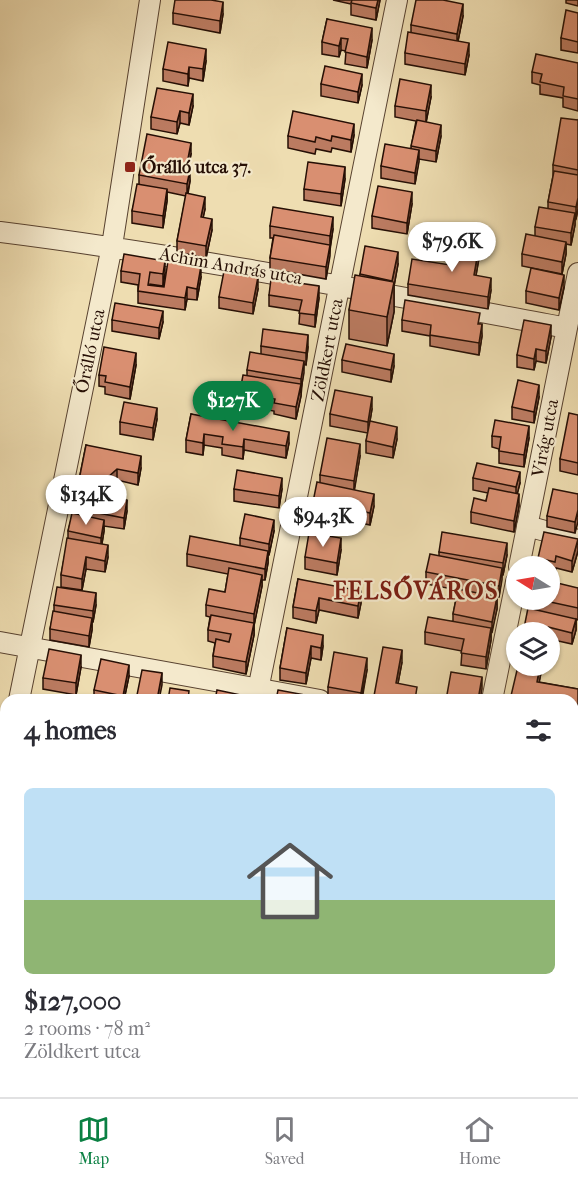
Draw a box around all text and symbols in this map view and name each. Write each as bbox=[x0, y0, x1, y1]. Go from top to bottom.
place label: Őrálló utca 37. bbox=[142, 155, 251, 178]
marker: Őrálló utca 37. bbox=[123, 160, 137, 174]
pin: $79.6K bbox=[403, 222, 501, 273]
text: $79.6K bbox=[422, 230, 482, 253]
street label: Áchim András utca bbox=[157, 242, 305, 290]
street label: Zöldkert utca bbox=[307, 296, 348, 403]
street label: Őrálló utca bbox=[69, 306, 110, 395]
pin: $127K bbox=[191, 381, 275, 432]
text: $127K bbox=[207, 389, 259, 412]
street label: Virág utca bbox=[527, 397, 563, 480]
pin: $134K bbox=[44, 475, 128, 526]
text: $134K bbox=[60, 483, 112, 506]
pin: $94.3K bbox=[274, 497, 372, 548]
text: $94.3K bbox=[293, 505, 353, 528]
north arrow bbox=[506, 556, 560, 610]
map controls bbox=[506, 556, 560, 676]
district label: FELSŐVÁROS bbox=[332, 575, 499, 605]
button: layers bbox=[506, 622, 560, 676]
icon: filters bbox=[522, 714, 555, 747]
text: 4 homes bbox=[24, 715, 116, 746]
icon: home bbox=[236, 827, 344, 935]
text: $127,000 bbox=[24, 986, 121, 1017]
text: 2 rooms · 78 m² bbox=[24, 1017, 150, 1040]
text: Zöldkert utca bbox=[24, 1040, 140, 1063]
tab: Map bbox=[77, 1113, 110, 1168]
tab: Saved bbox=[265, 1113, 305, 1168]
tab: Home bbox=[459, 1113, 501, 1168]

